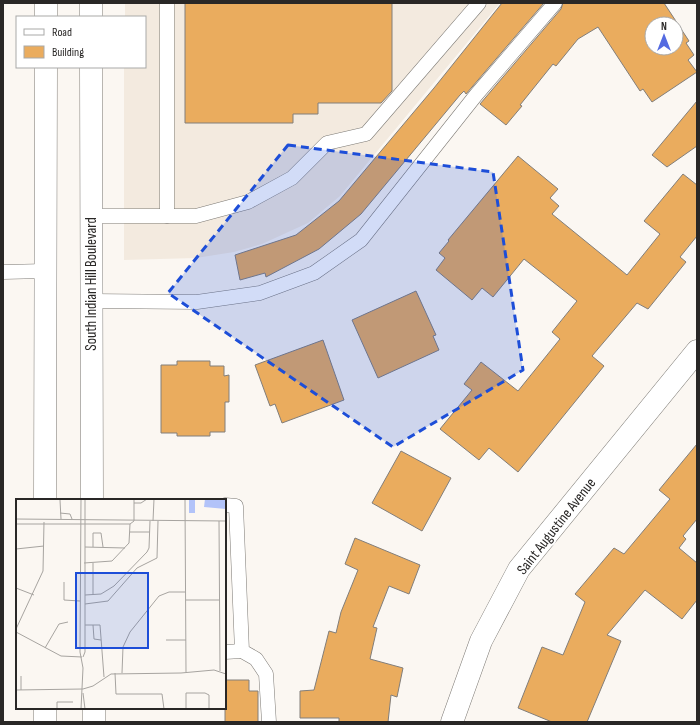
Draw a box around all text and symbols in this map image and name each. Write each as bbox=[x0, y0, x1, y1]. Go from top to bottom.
legend bbox=[16, 16, 146, 68]
north arrow bbox=[644, 16, 684, 56]
text: N bbox=[661, 20, 667, 33]
text: Road bbox=[52, 25, 72, 40]
text: Building bbox=[52, 45, 84, 60]
street label: South Indian Hill Boulevard bbox=[82, 217, 101, 351]
street label: Saint Augustine Avenue bbox=[513, 474, 600, 579]
inset map bbox=[16, 499, 226, 709]

